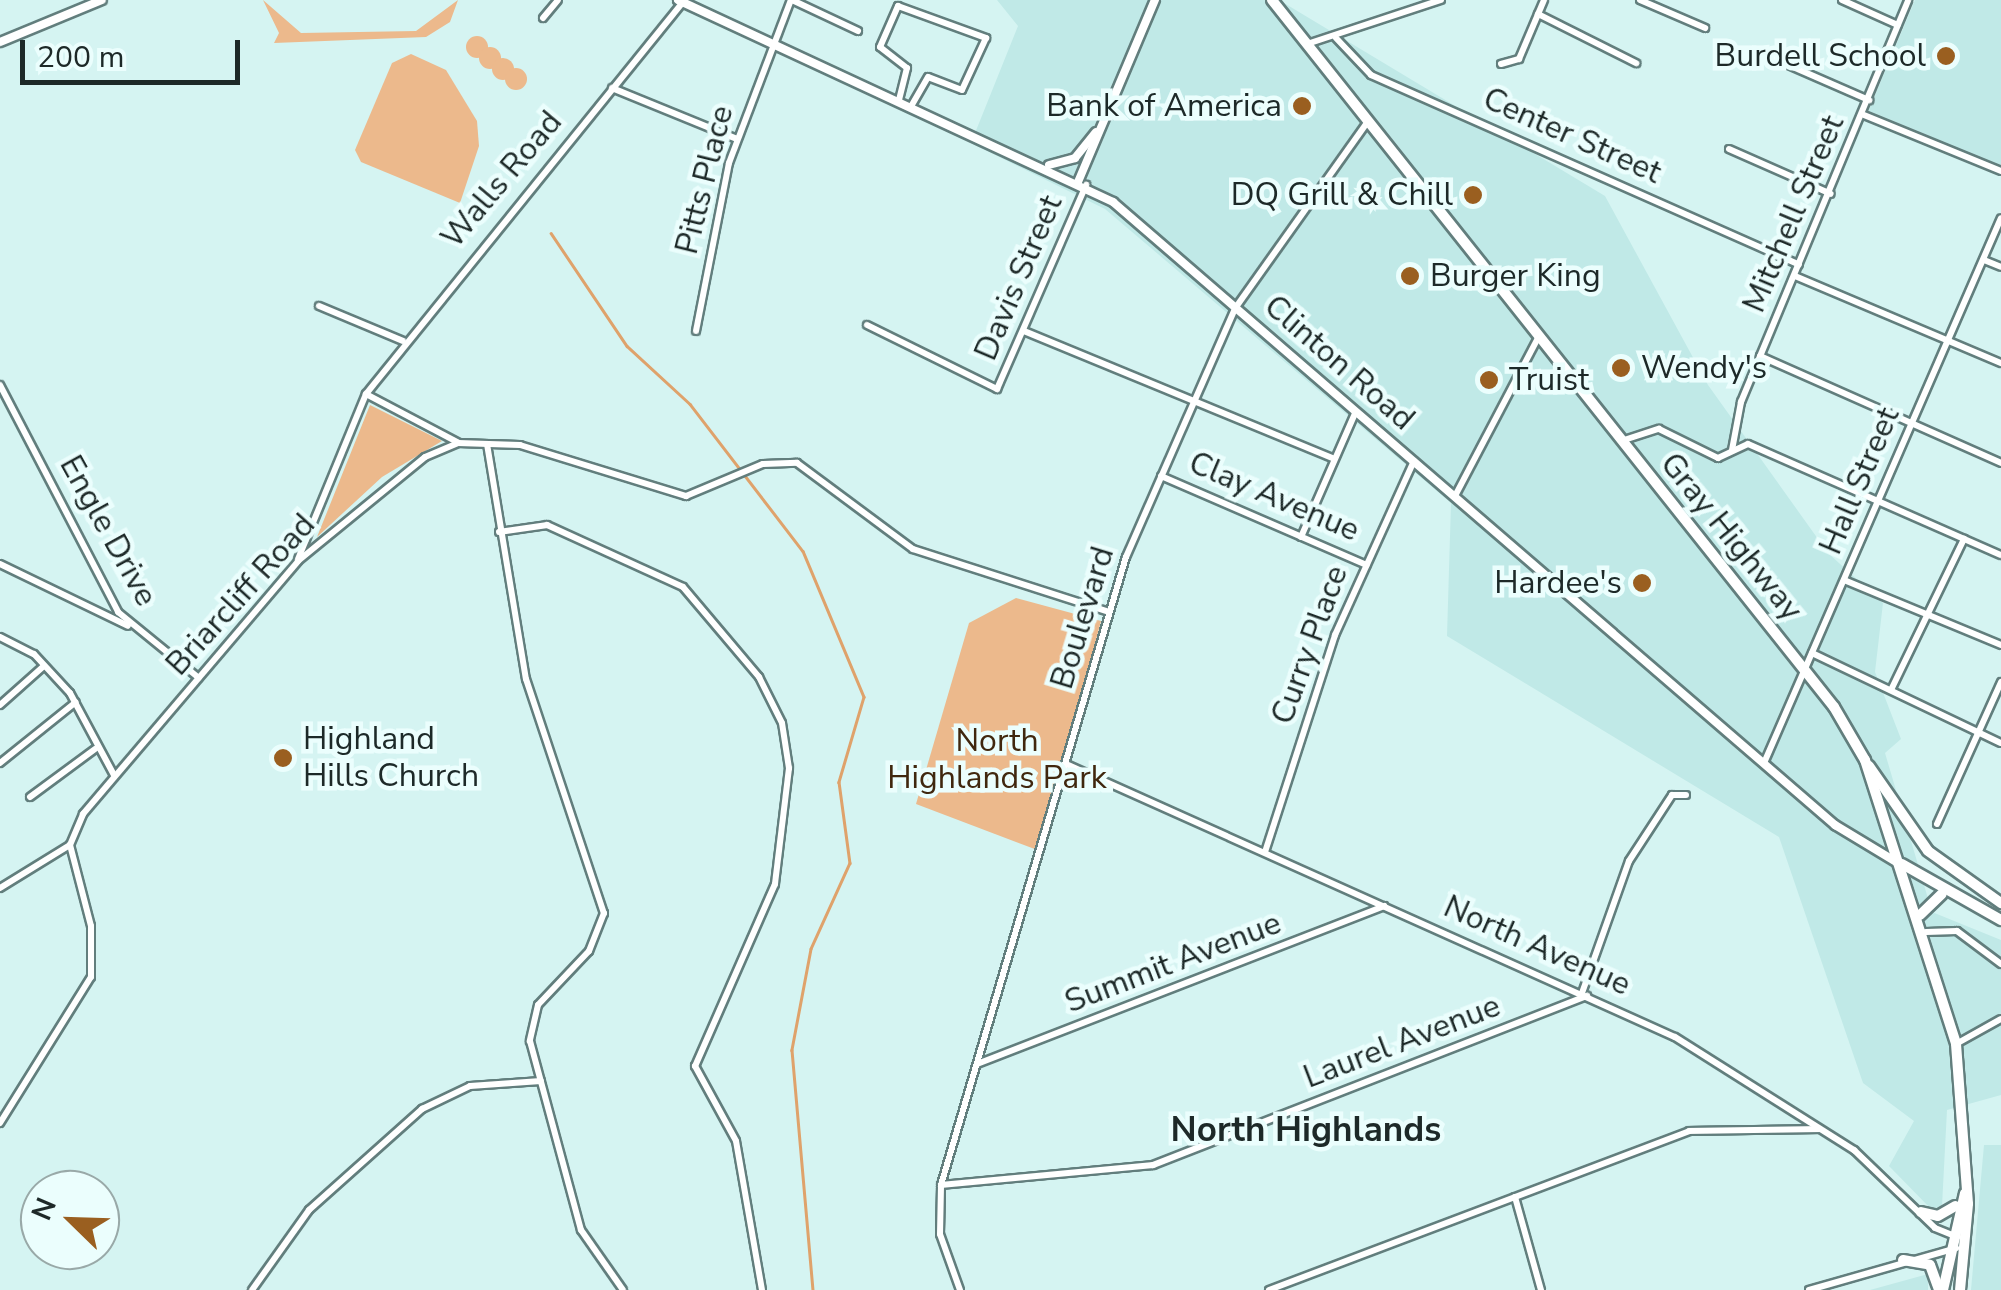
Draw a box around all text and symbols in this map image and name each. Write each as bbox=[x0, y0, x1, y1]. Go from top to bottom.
scale bar bbox=[25, 20, 245, 82]
text: 200 m bbox=[37, 37, 124, 78]
place label: Burdell School bbox=[1715, 37, 1926, 75]
marker: Burdell School bbox=[1935, 45, 1957, 67]
street label: Center Street bbox=[1477, 80, 1667, 192]
place label: Bank of America bbox=[1046, 87, 1282, 125]
marker: Bank of America bbox=[1291, 95, 1313, 117]
street label: Pitts Place bbox=[668, 102, 742, 258]
street label: Walls Road bbox=[434, 104, 570, 256]
street label: Mitchell Street bbox=[1735, 110, 1853, 318]
place label: DQ Grill & Chill bbox=[1231, 176, 1453, 214]
marker: DQ Grill & Chill bbox=[1462, 184, 1484, 206]
street label: Davis Street bbox=[967, 190, 1071, 366]
place label: Burger King bbox=[1430, 257, 1601, 295]
marker: Burger King bbox=[1399, 265, 1421, 287]
street label: Clinton Road bbox=[1256, 287, 1422, 439]
place label: Wendy's bbox=[1641, 349, 1767, 387]
marker: Wendy's bbox=[1610, 357, 1632, 379]
place label: Truist bbox=[1509, 361, 1589, 399]
marker: Truist bbox=[1478, 369, 1500, 391]
street label: Hall Street bbox=[1812, 402, 1908, 560]
street label: Clay Avenue bbox=[1183, 444, 1365, 550]
street label: Gray Highway bbox=[1652, 445, 1810, 629]
street label: Engle Drive bbox=[51, 449, 165, 613]
street label: Briarcliff Road bbox=[159, 506, 323, 684]
street label: Boulevard bbox=[1043, 542, 1123, 694]
street label: Curry Place bbox=[1264, 560, 1356, 730]
place label: Hardee's bbox=[1494, 564, 1622, 602]
marker: Hardee's bbox=[1631, 572, 1653, 594]
place label: Highland Hills Church bbox=[303, 721, 479, 796]
park label: North Highlands Park bbox=[887, 723, 1107, 798]
marker: Highland Hills Church bbox=[272, 747, 294, 769]
street label: North Avenue bbox=[1438, 888, 1636, 1004]
street label: Summit Avenue bbox=[1060, 904, 1286, 1022]
street label: Laurel Avenue bbox=[1298, 987, 1506, 1097]
district label: North Highlands bbox=[1171, 1109, 1441, 1151]
north arrow bbox=[20, 1170, 120, 1270]
text: N bbox=[23, 1192, 66, 1226]

